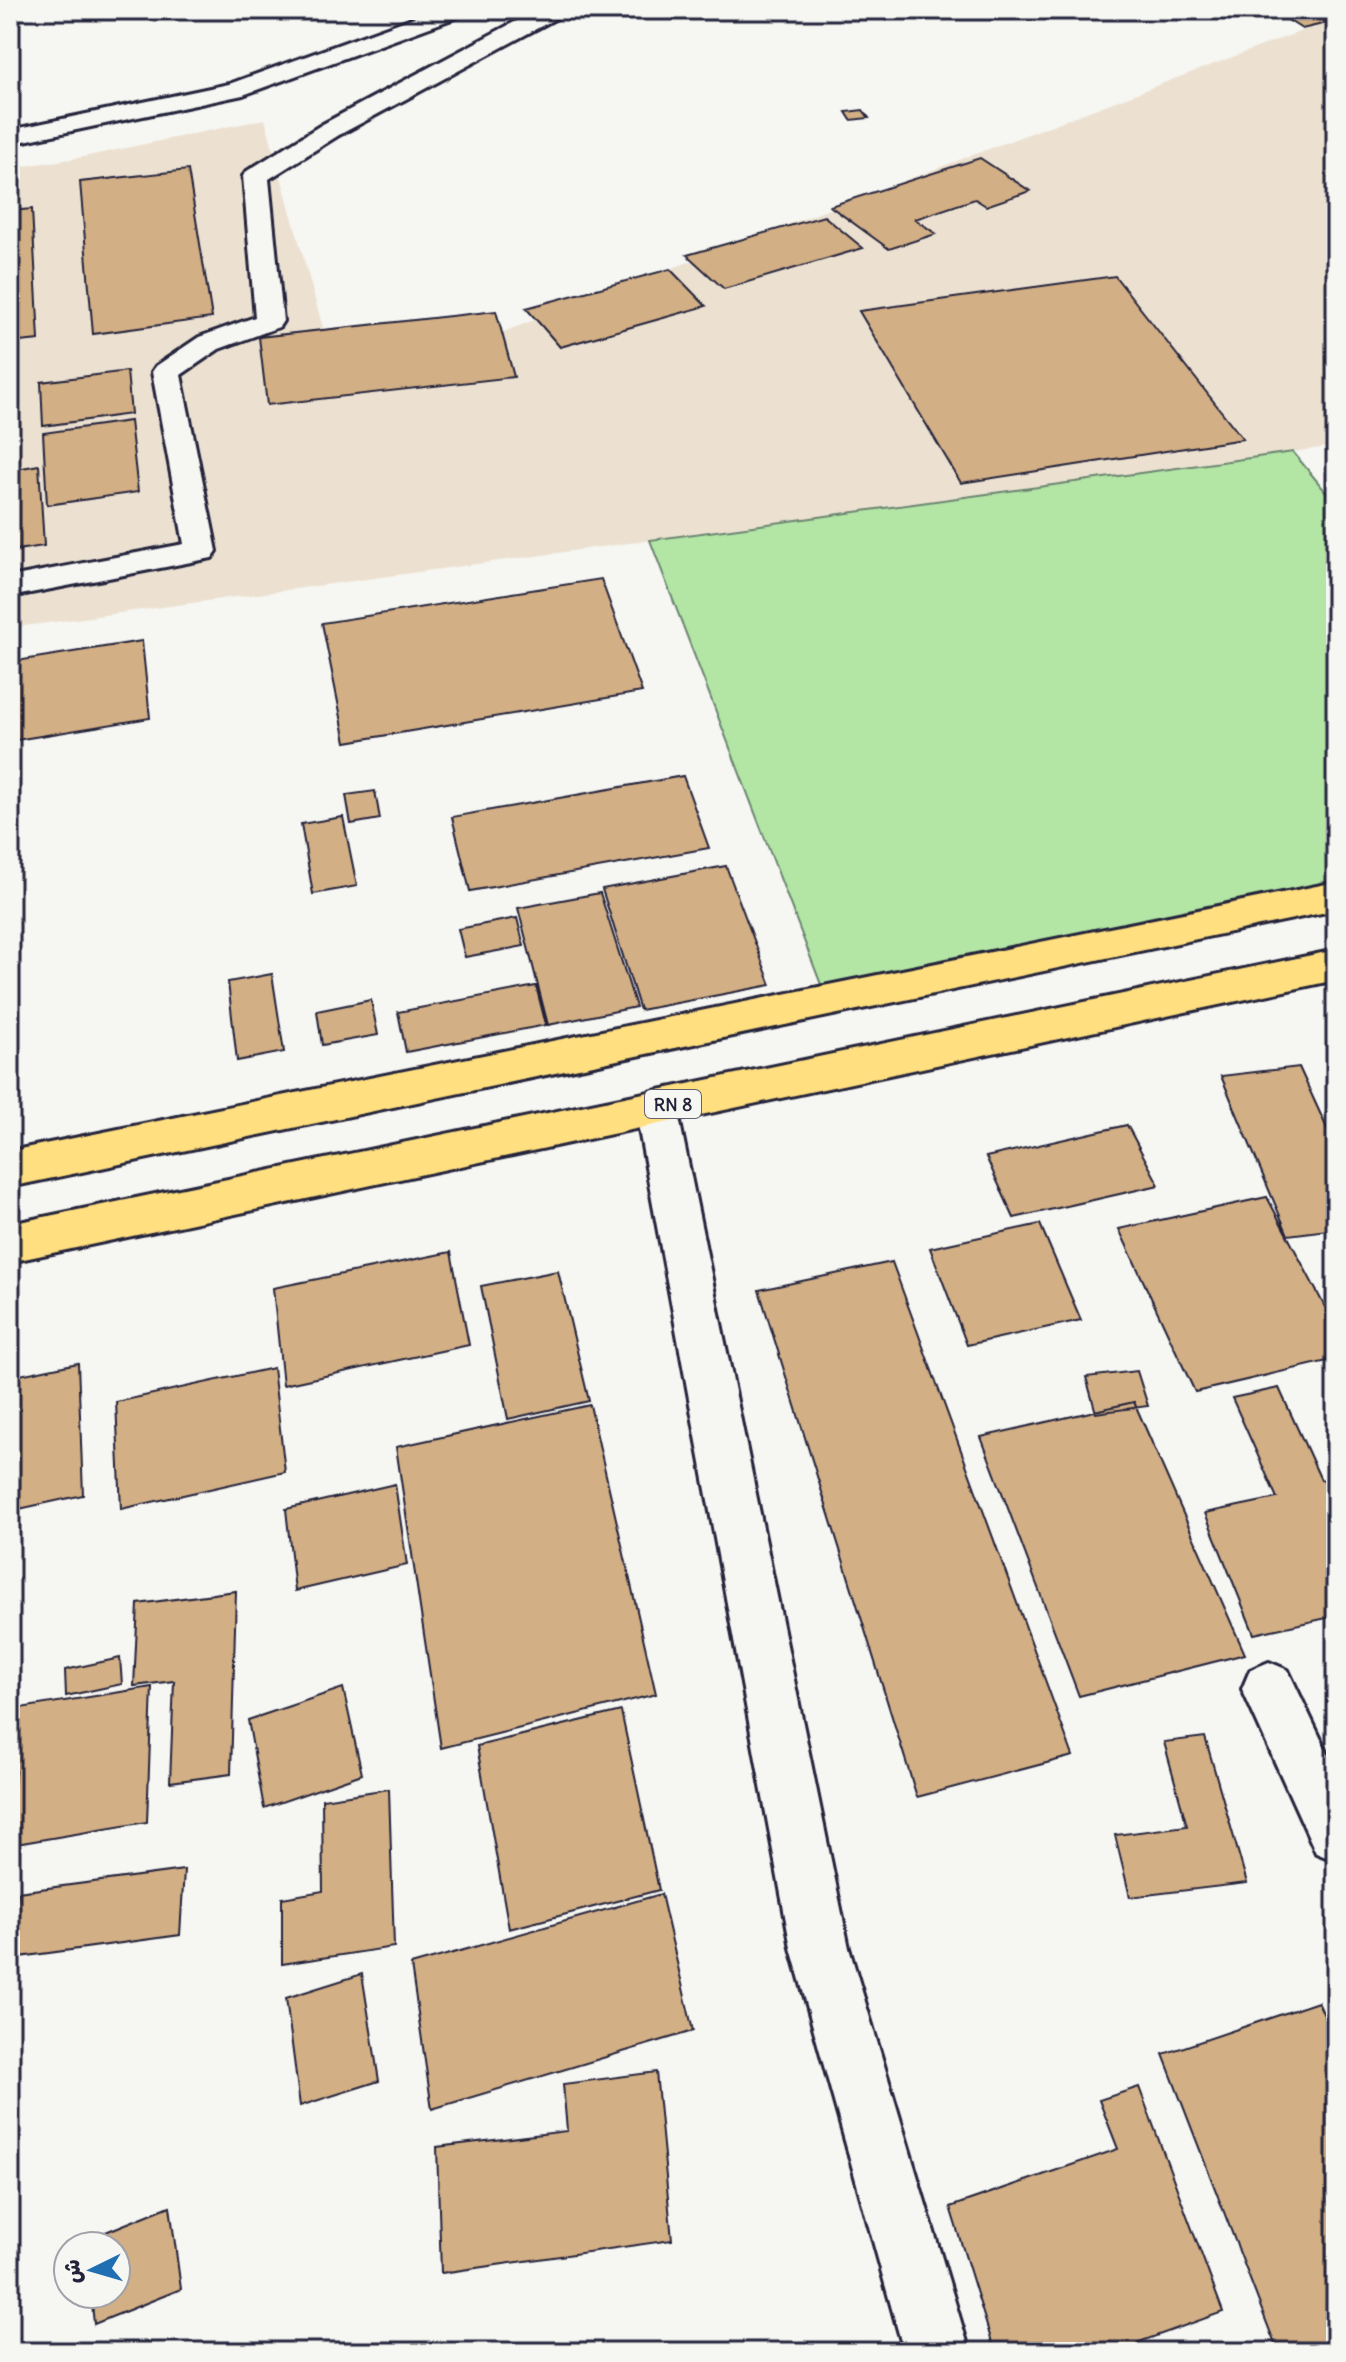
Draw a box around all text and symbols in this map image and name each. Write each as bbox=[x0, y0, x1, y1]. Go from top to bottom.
road number: RN 8 bbox=[645, 1090, 701, 1118]
north arrow bbox=[52, 2230, 132, 2310]
text: ش bbox=[57, 2258, 87, 2285]

